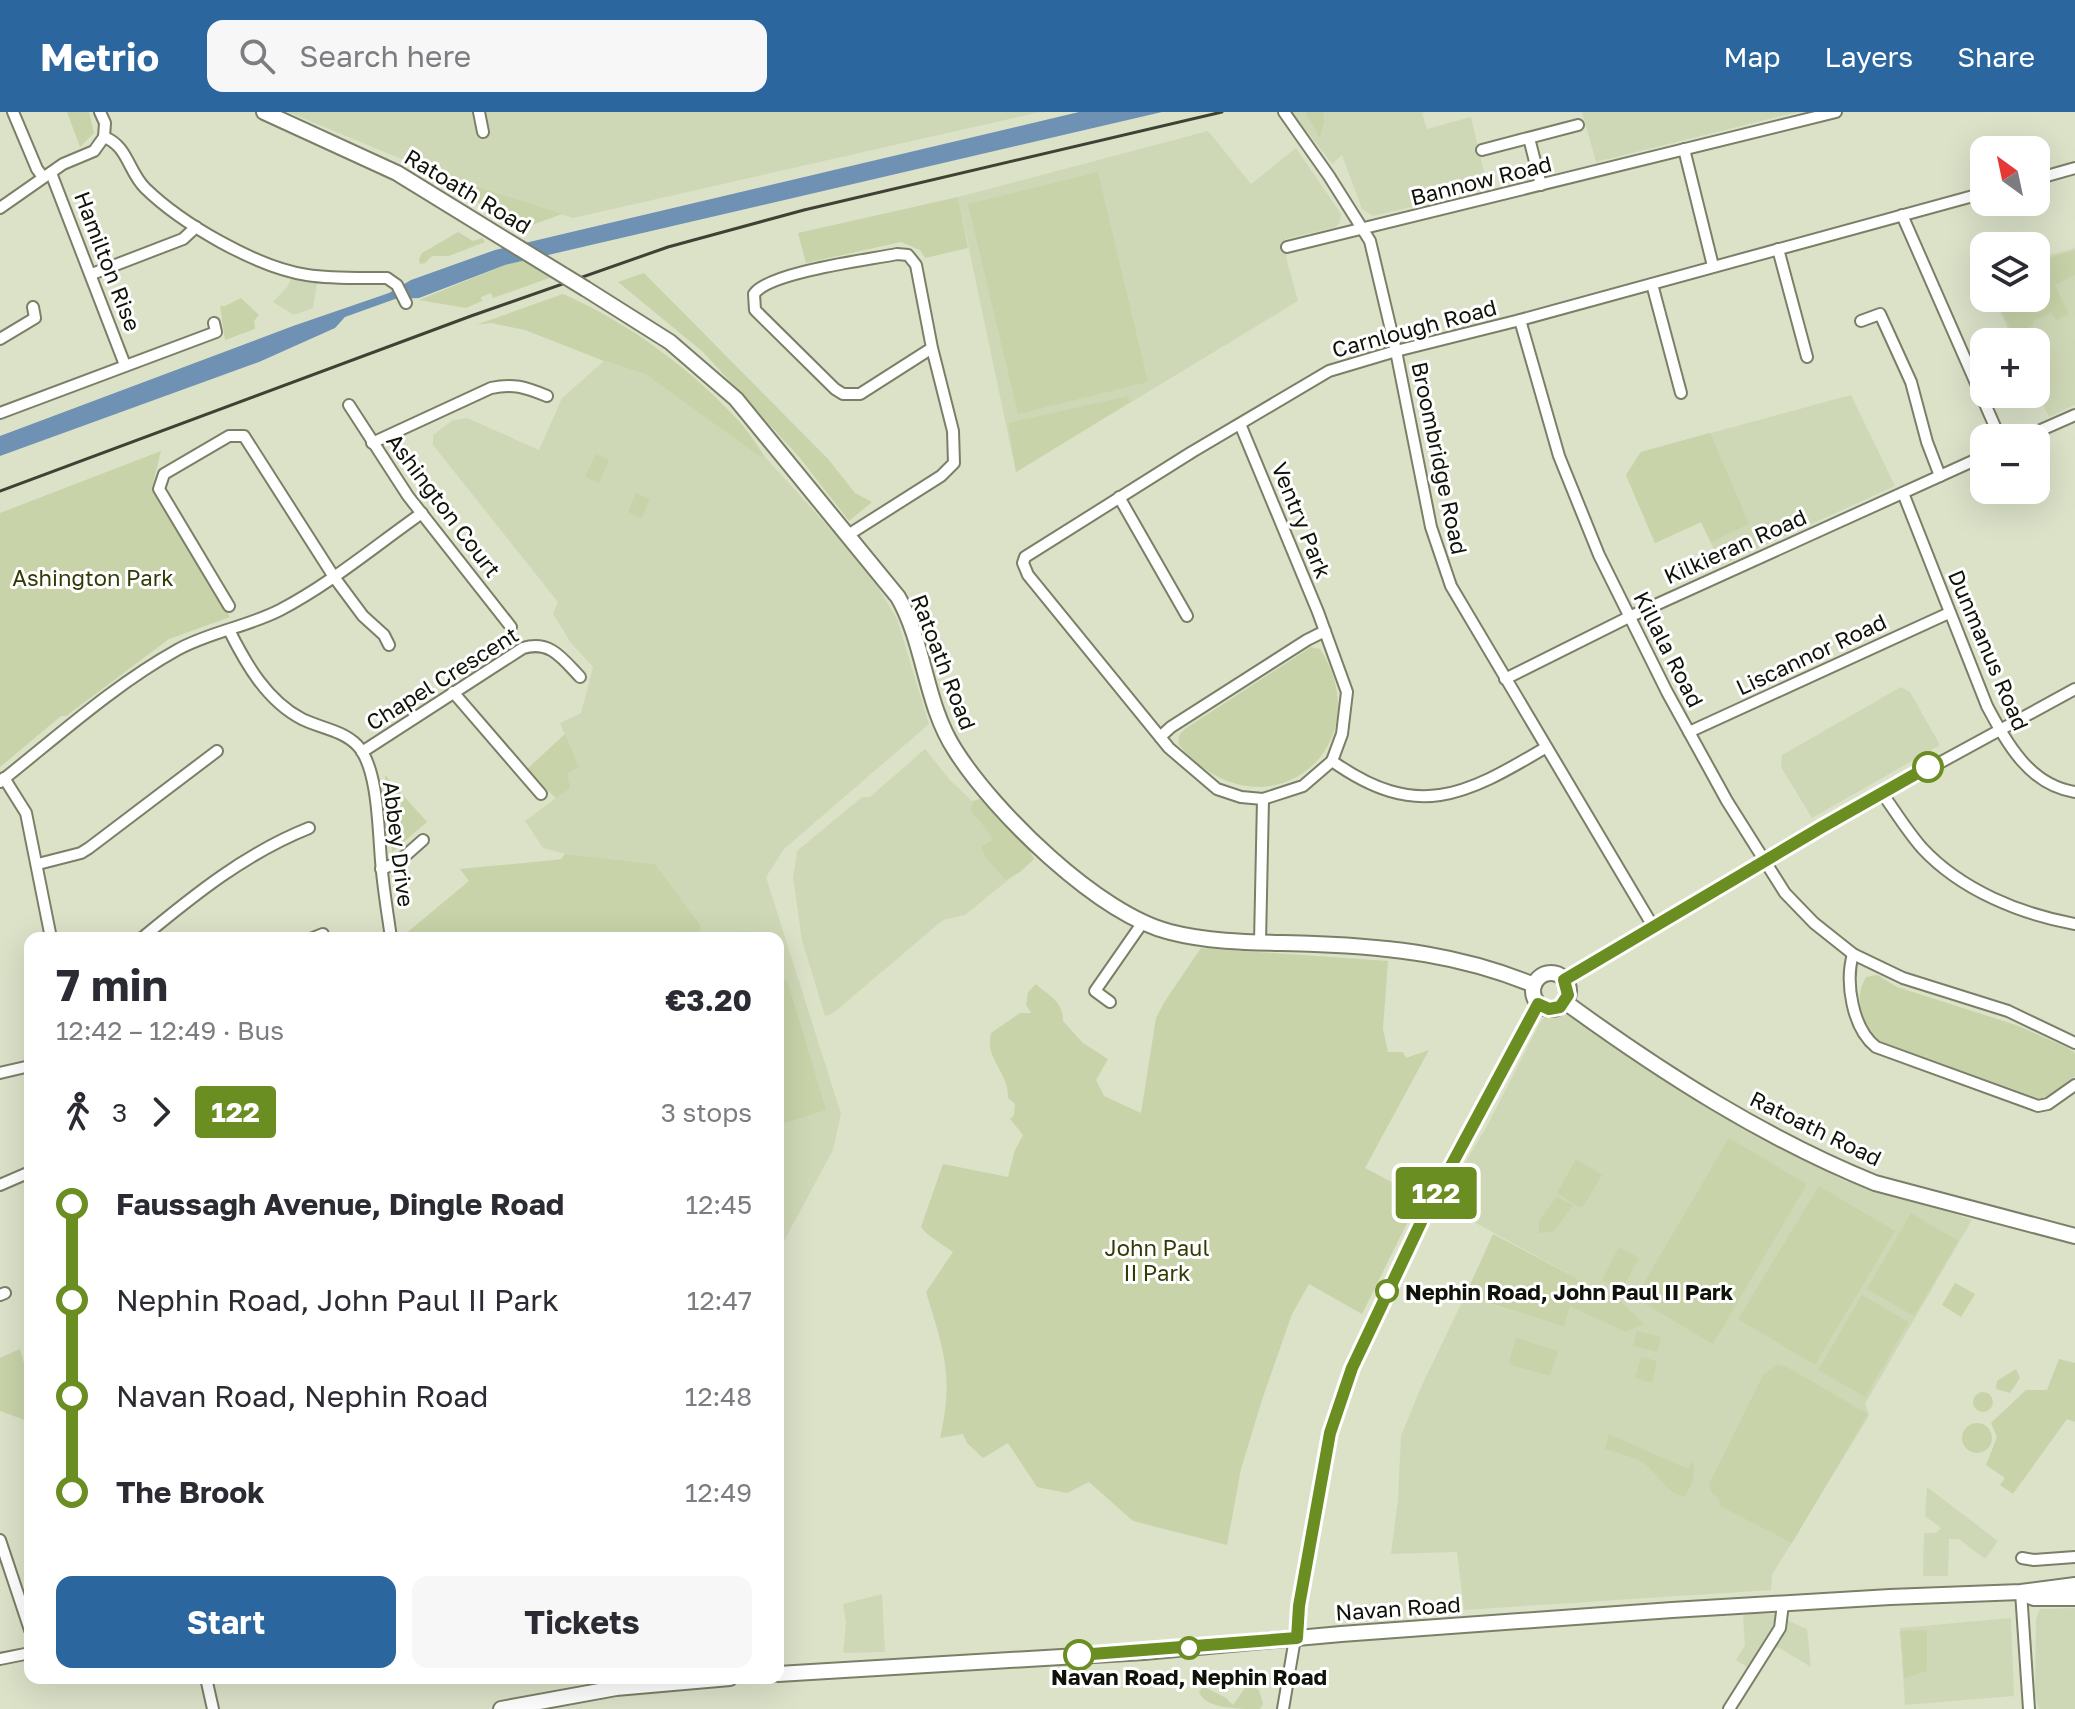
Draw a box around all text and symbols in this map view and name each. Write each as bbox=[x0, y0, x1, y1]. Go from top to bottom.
search box bbox=[207, 20, 767, 92]
text: Metrio bbox=[40, 34, 159, 79]
icon: search bbox=[235, 34, 279, 78]
text: Search here bbox=[299, 38, 471, 74]
text: Map bbox=[1723, 40, 1781, 73]
text: Layers bbox=[1825, 40, 1913, 73]
text: Share bbox=[1957, 40, 2035, 73]
north arrow bbox=[1970, 136, 2050, 216]
map controls bbox=[1970, 136, 2050, 504]
street label: Ratoath Road bbox=[400, 143, 536, 239]
street label: Bannow Road bbox=[1408, 149, 1554, 211]
street label: Hamilton Rise bbox=[69, 187, 147, 335]
button: layers bbox=[1970, 232, 2050, 312]
street label: Carnlough Road bbox=[1329, 293, 1499, 363]
button: + bbox=[1970, 328, 2050, 408]
street label: Broombridge Road bbox=[1406, 359, 1474, 557]
button: − bbox=[1970, 424, 2050, 504]
street label: Ashington Court bbox=[381, 428, 507, 582]
street label: Ventry Park bbox=[1266, 458, 1338, 582]
street label: Kilkieran Road bbox=[1660, 503, 1810, 589]
park label: Ashington Park bbox=[12, 564, 174, 591]
street label: Dunmanus Road bbox=[1943, 566, 2035, 734]
street label: Killala Road bbox=[1628, 587, 1710, 711]
street label: Ratoath Road bbox=[906, 590, 982, 734]
street label: Liscannor Road bbox=[1732, 607, 1890, 701]
street label: Chapel Crescent bbox=[361, 620, 523, 736]
unlabelled marker bbox=[1913, 752, 1943, 782]
street label: Abbey Drive bbox=[378, 780, 420, 908]
text: 7 min bbox=[56, 958, 168, 1011]
text: €3.20 bbox=[665, 982, 752, 1018]
text: 12:42 – 12:49 · Bus bbox=[56, 1015, 284, 1046]
street label: Ratoath Road bbox=[1746, 1085, 1886, 1171]
icon: walk bbox=[56, 1090, 100, 1134]
icon: forward bbox=[139, 1090, 183, 1134]
text: 122 bbox=[211, 1095, 260, 1128]
text: 3 bbox=[112, 1097, 127, 1128]
text: 3 stops bbox=[661, 1097, 752, 1128]
line badge: 122 bbox=[1390, 1167, 1482, 1219]
text: 122 bbox=[1412, 1176, 1460, 1209]
text: Faussagh Avenue, Dingle Road bbox=[116, 1186, 564, 1222]
text: 12:45 bbox=[686, 1189, 752, 1220]
park label: John Paul II Park bbox=[1105, 1234, 1209, 1286]
place label: Nephin Road, John Paul II Park bbox=[1405, 1278, 1734, 1305]
marker: Nephin Road, John Paul II Park bbox=[1376, 1280, 1398, 1302]
text: Nephin Road, John Paul II Park bbox=[116, 1282, 559, 1318]
text: 12:47 bbox=[687, 1285, 752, 1316]
text: Navan Road, Nephin Road bbox=[116, 1378, 489, 1414]
text: 12:48 bbox=[685, 1381, 752, 1412]
text: The Brook bbox=[116, 1474, 265, 1510]
text: 12:49 bbox=[685, 1477, 752, 1508]
button: Start bbox=[56, 1576, 396, 1668]
button: Tickets bbox=[412, 1576, 752, 1668]
street label: Navan Road bbox=[1334, 1590, 1462, 1626]
marker: Navan Road, Nephin Road bbox=[1178, 1637, 1200, 1659]
unlabelled marker bbox=[1064, 1640, 1094, 1670]
place label: Navan Road, Nephin Road bbox=[1051, 1663, 1327, 1690]

